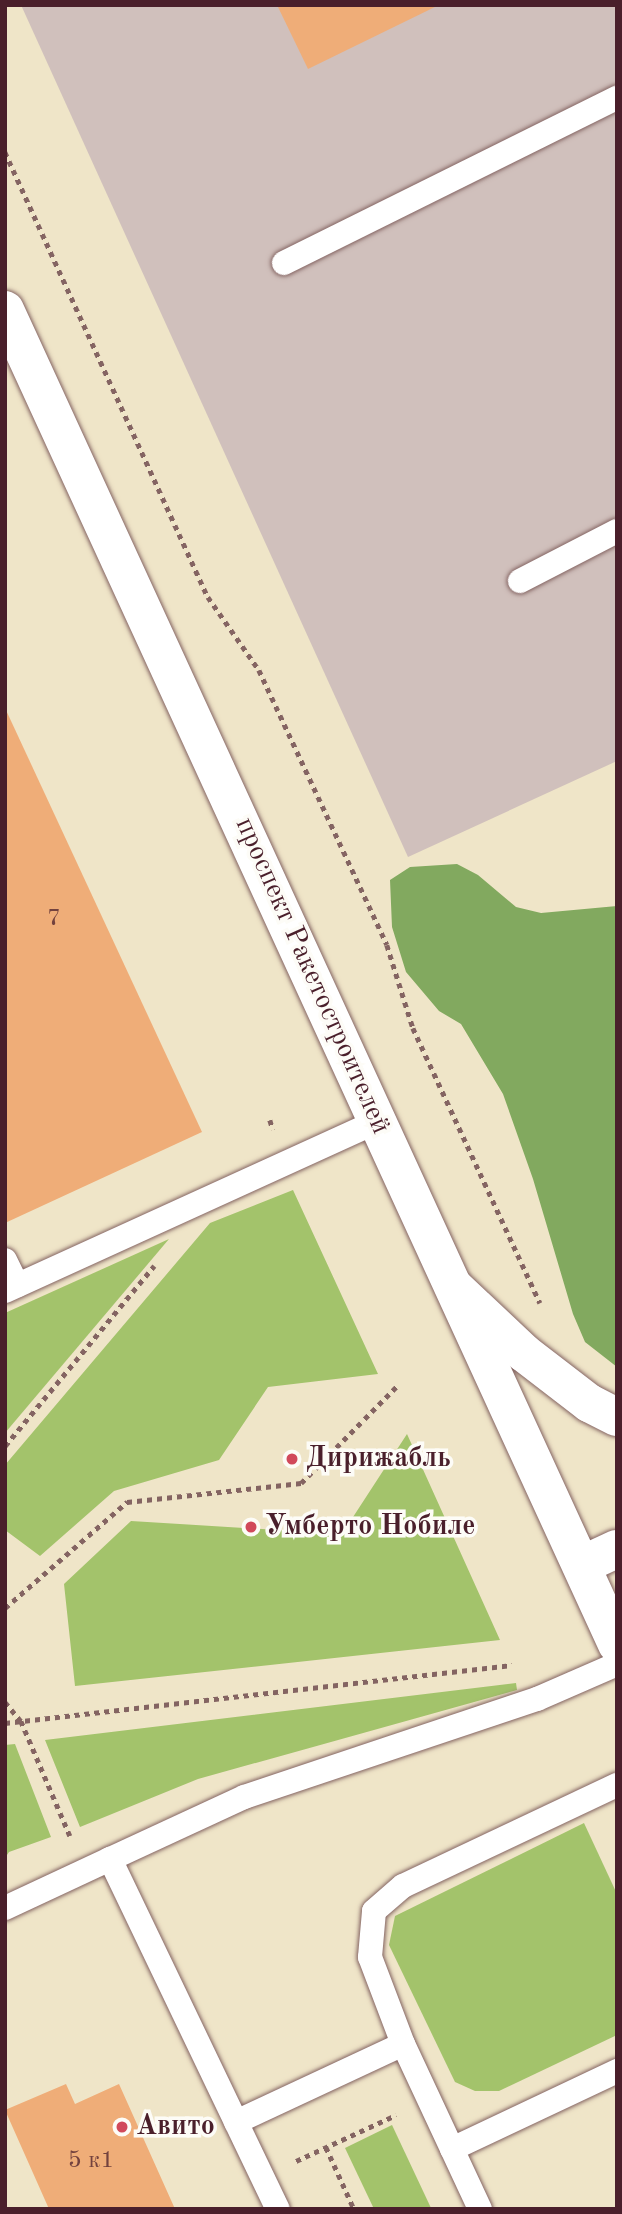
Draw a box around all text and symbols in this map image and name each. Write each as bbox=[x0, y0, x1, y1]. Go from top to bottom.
street label: проспект Ракетостроителей bbox=[227, 812, 397, 1140]
house number: 7 bbox=[47, 906, 61, 934]
place label: Дирижабль bbox=[306, 1442, 451, 1476]
marker: Дирижабль bbox=[284, 1451, 300, 1467]
place label: Умберто Нобиле bbox=[265, 1510, 476, 1544]
marker: Умберто Нобиле bbox=[243, 1519, 259, 1535]
place label: Авито bbox=[136, 2110, 215, 2144]
marker: Авито bbox=[114, 2119, 130, 2135]
house number: 5 к1 bbox=[68, 2148, 114, 2176]

